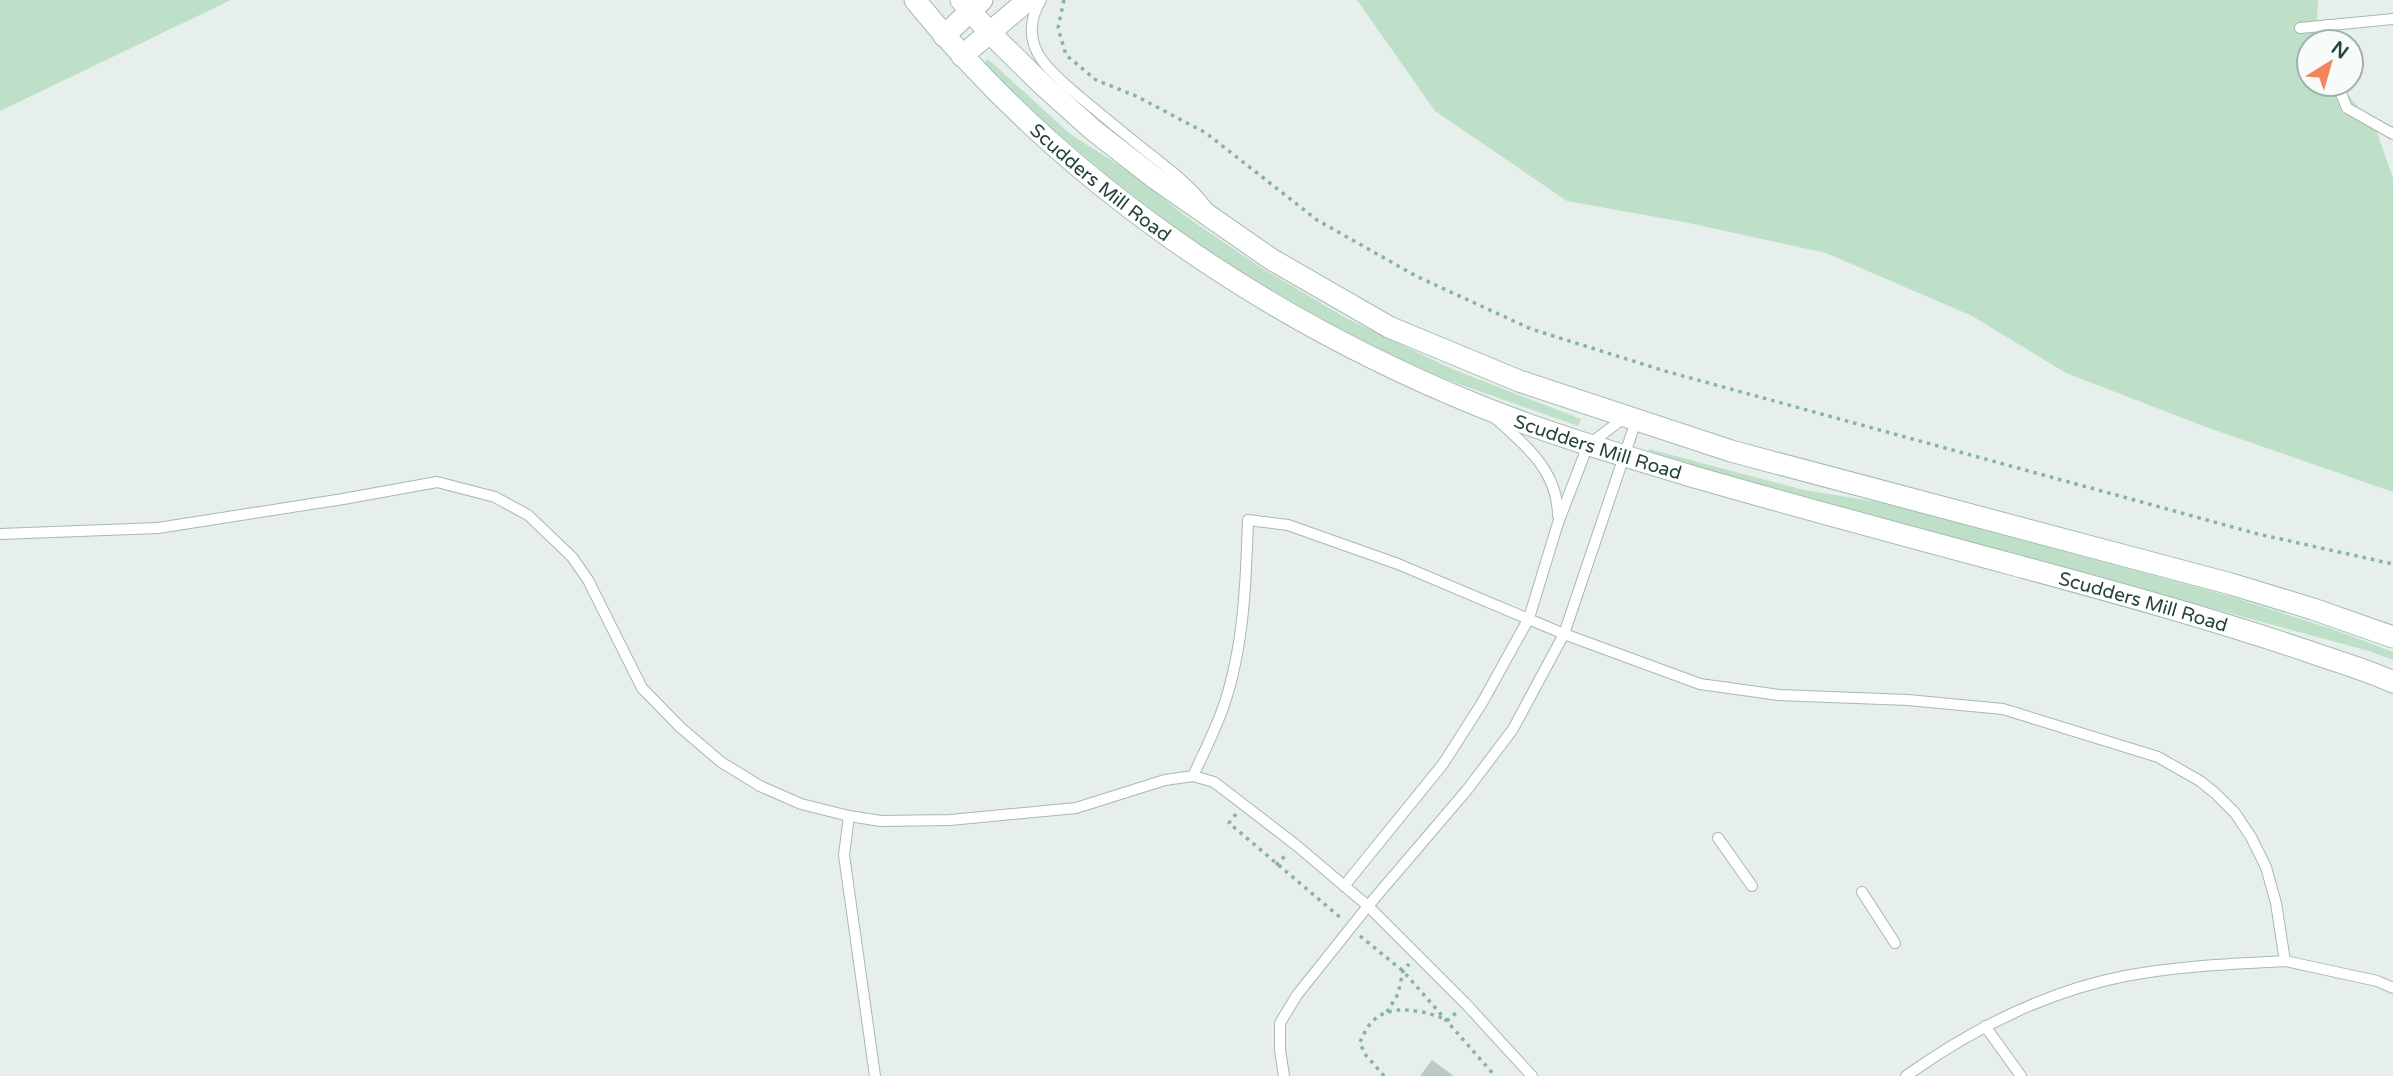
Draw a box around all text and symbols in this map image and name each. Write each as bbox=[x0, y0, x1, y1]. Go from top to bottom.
north arrow bbox=[2295, 28, 2365, 98]
text: N bbox=[2327, 37, 2352, 64]
street label: Scudders Mill Road bbox=[1025, 119, 1175, 246]
street label: Scudders Mill Road bbox=[1511, 410, 1684, 485]
street label: Scudders Mill Road bbox=[2056, 568, 2230, 637]

